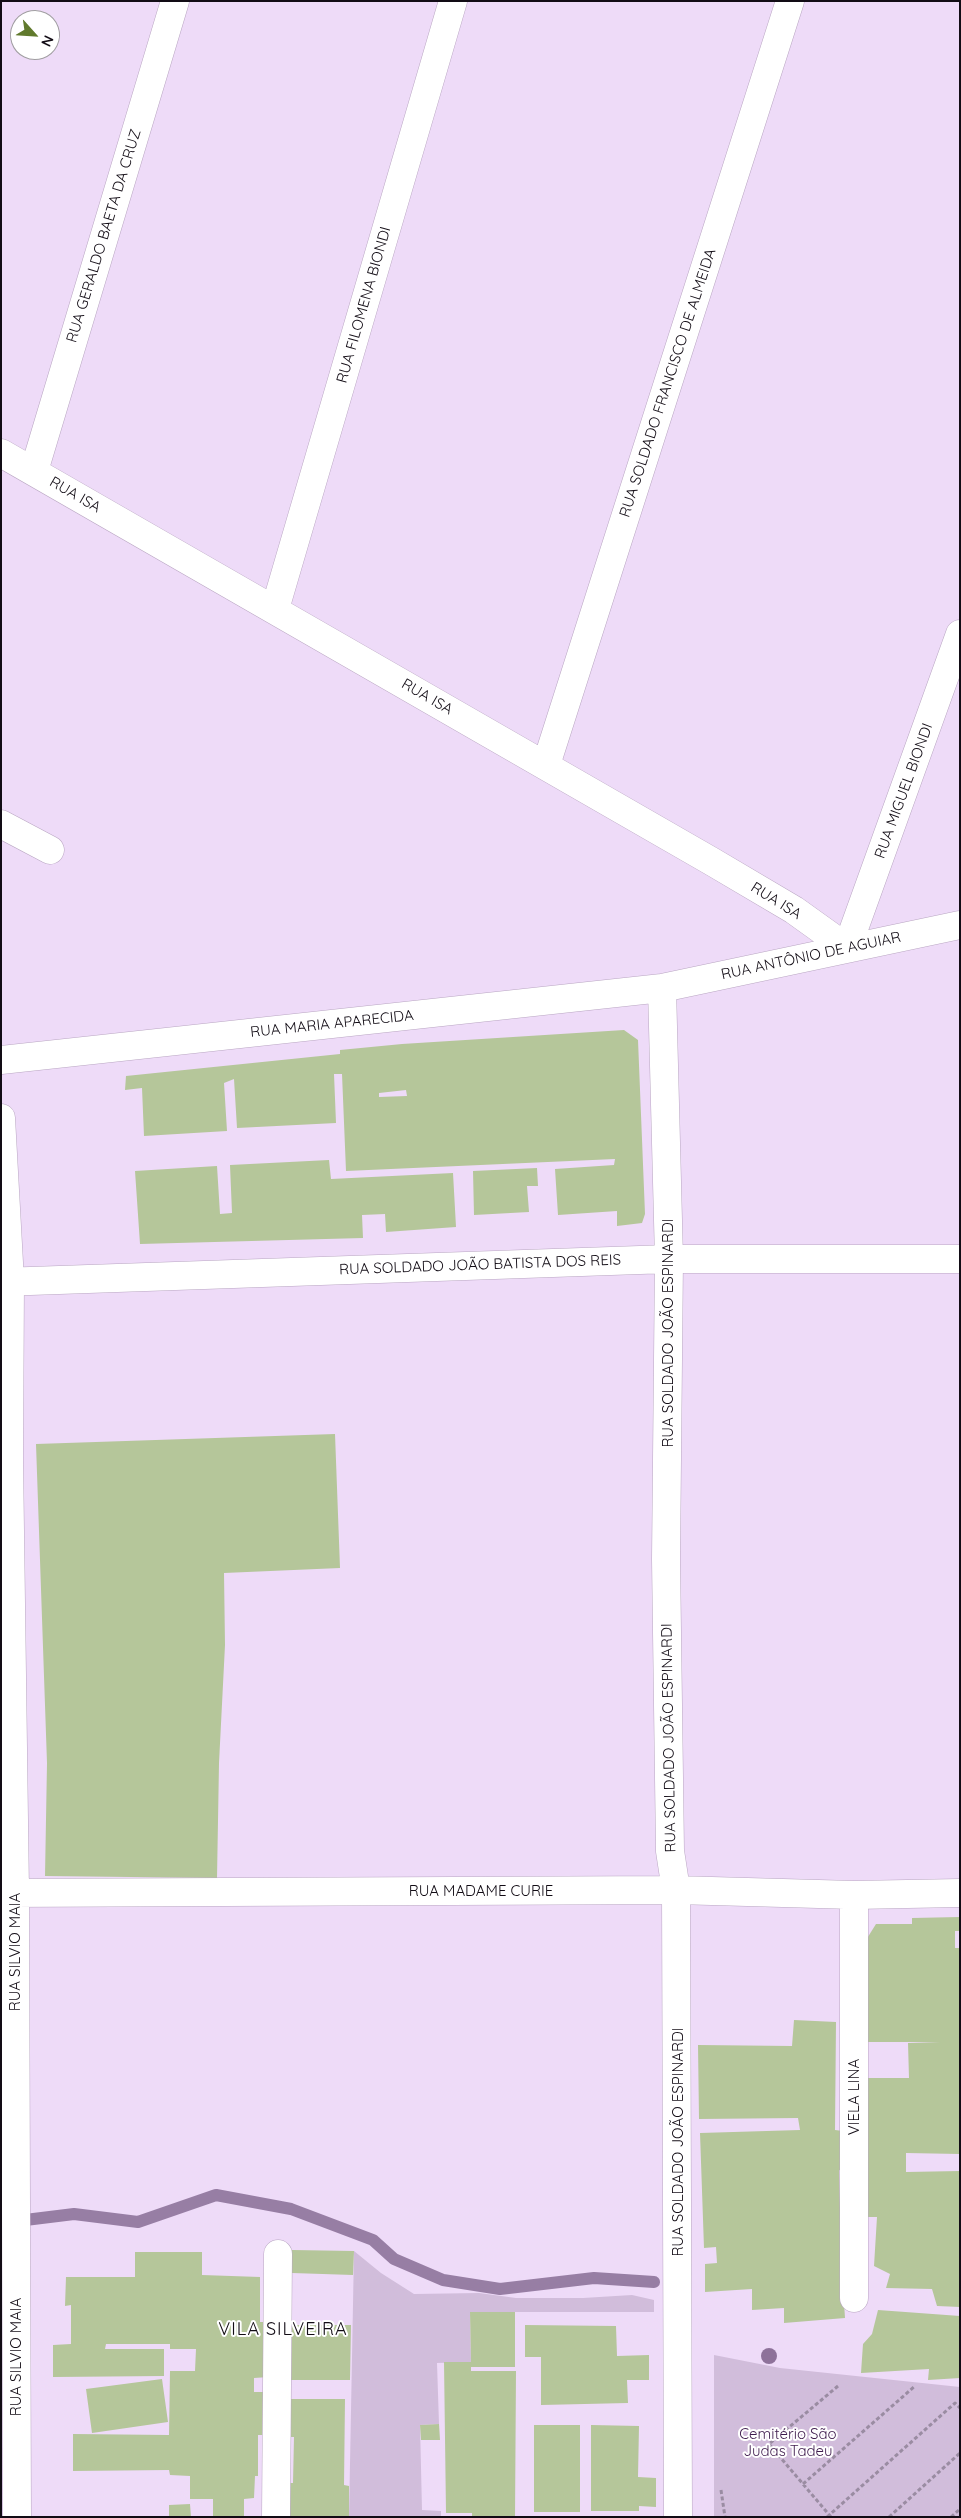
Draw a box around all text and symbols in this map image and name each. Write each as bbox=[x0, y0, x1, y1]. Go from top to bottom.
north arrow bbox=[10, 10, 60, 60]
text: N bbox=[37, 33, 58, 50]
street label: RUA GERALDO BAETA DA CRUZ bbox=[63, 127, 145, 345]
street label: RUA FILOMENA BIONDI bbox=[333, 225, 395, 385]
street label: RUA SOLDADO FRANCISCO DE ALMEIDA bbox=[616, 246, 720, 520]
street label: RUA ISA bbox=[46, 473, 104, 517]
street label: RUA ISA bbox=[398, 675, 456, 719]
street label: RUA MIGUEL BIONDI bbox=[871, 721, 937, 861]
street label: RUA ISA bbox=[747, 878, 805, 924]
street label: RUA ANTÔNIO DE AGUIAR bbox=[719, 928, 903, 984]
street label: RUA MARIA APARECIDA bbox=[249, 1006, 415, 1042]
street label: RUA SOLDADO JOÃO ESPINARDI bbox=[659, 1218, 677, 1448]
street label: RUA SOLDADO JOÃO BATISTA DOS REIS bbox=[339, 1251, 621, 1279]
street label: RUA SOLDADO JOÃO ESPINARDI bbox=[658, 1623, 680, 1853]
street label: RUA MADAME CURIE bbox=[409, 1882, 553, 1900]
street label: RUA SILVIO MAIA bbox=[6, 1893, 24, 2011]
street label: RUA SOLDADO JOÃO ESPINARDI bbox=[669, 2027, 687, 2257]
street label: VIELA LINA bbox=[845, 2059, 863, 2135]
street label: RUA SILVIO MAIA bbox=[7, 2298, 25, 2416]
district label: VILA SILVEIRA bbox=[217, 2319, 349, 2341]
park label: Cemitério São Judas Tadeu bbox=[739, 2425, 837, 2460]

